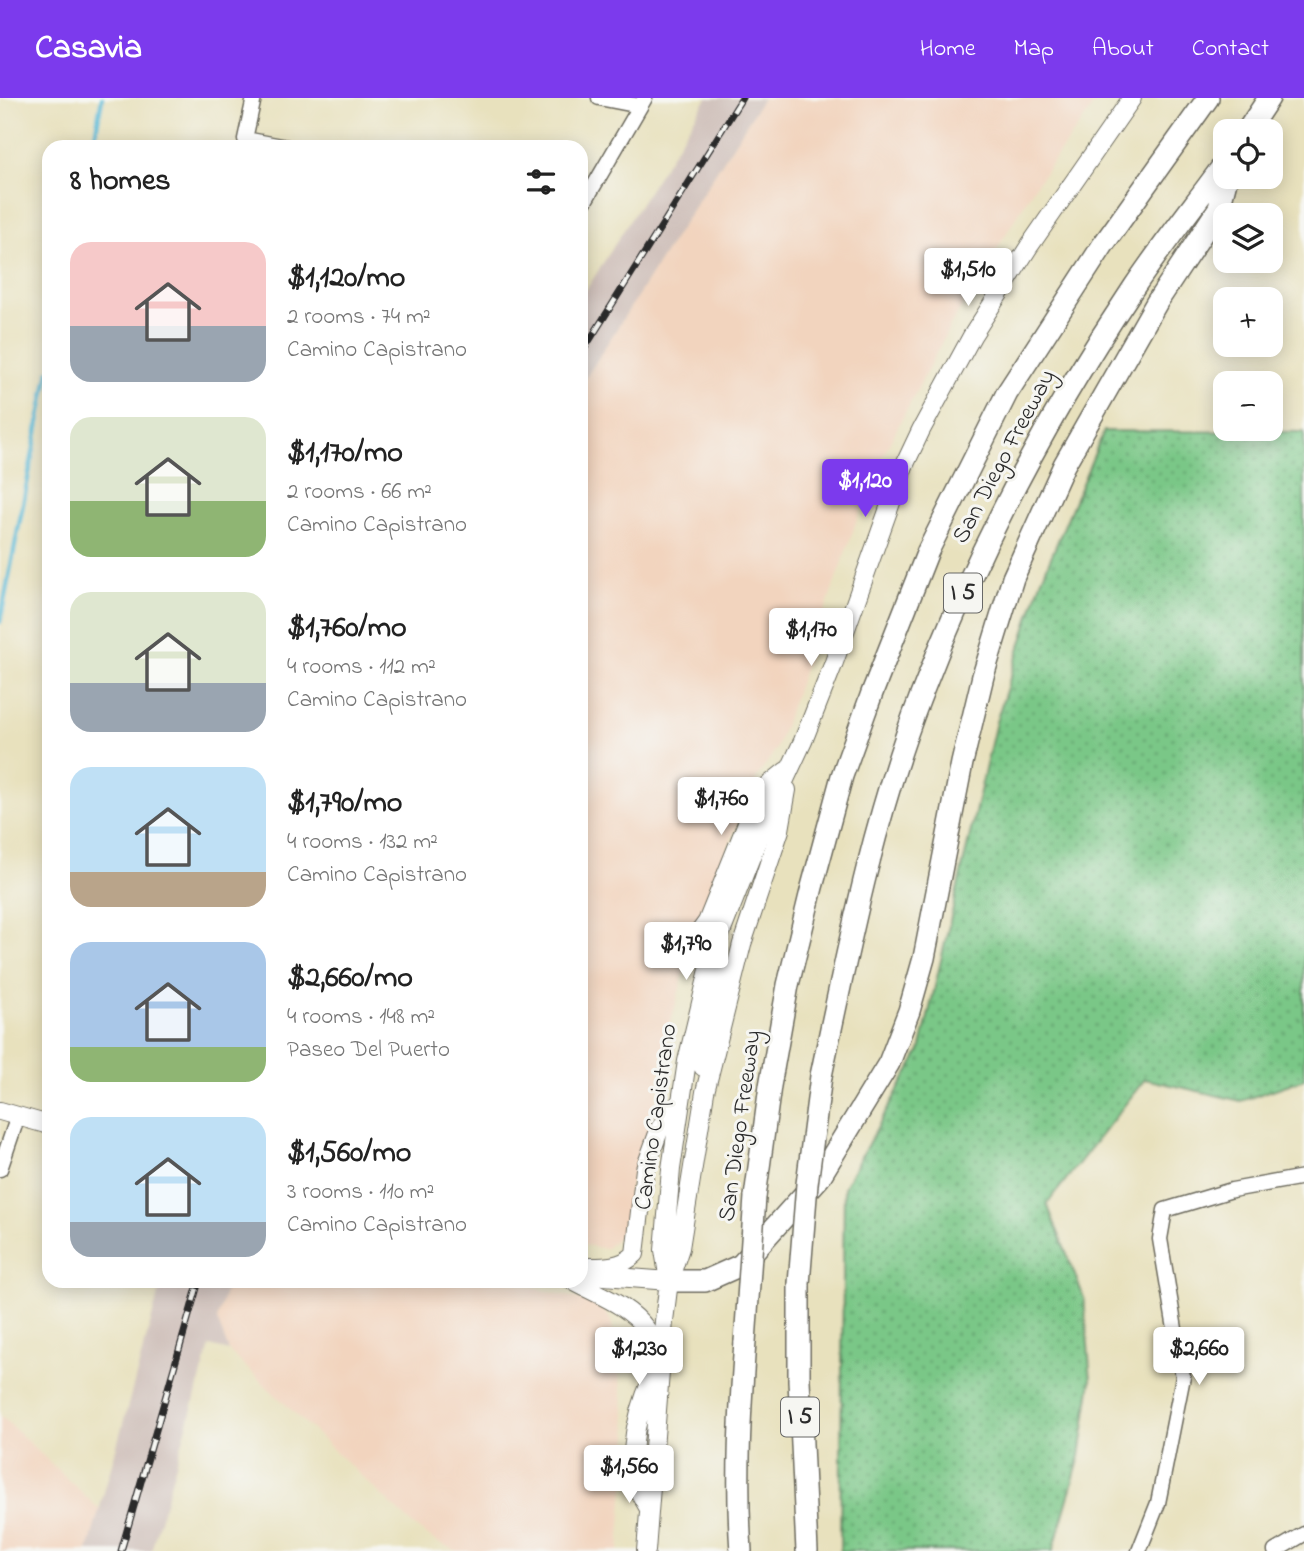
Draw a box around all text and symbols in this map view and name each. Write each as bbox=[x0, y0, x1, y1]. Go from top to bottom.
text: Casavia bbox=[35, 25, 142, 73]
text: Home bbox=[920, 32, 976, 67]
text: Map bbox=[1014, 32, 1054, 67]
text: About bbox=[1092, 32, 1154, 67]
text: Contact bbox=[1192, 32, 1269, 67]
map controls bbox=[1213, 119, 1283, 441]
button: locate bbox=[1213, 119, 1283, 189]
text: 8 homes bbox=[70, 160, 171, 204]
icon: filters bbox=[522, 163, 560, 201]
button: layers bbox=[1213, 203, 1283, 273]
pin: $1,510 bbox=[911, 248, 1025, 308]
text: $1,510 bbox=[940, 254, 996, 287]
text: $1,120/mo bbox=[287, 257, 405, 301]
icon: home bbox=[126, 270, 210, 354]
button: + bbox=[1213, 287, 1283, 357]
text: 2 rooms · 74 m² bbox=[287, 301, 431, 334]
text: Camino Capistrano bbox=[287, 334, 467, 367]
street label: San Diego Freeway bbox=[944, 364, 1067, 551]
button: − bbox=[1213, 371, 1283, 441]
text: $1,170/mo bbox=[287, 432, 403, 476]
icon: home bbox=[126, 445, 210, 529]
pin: $1,120 bbox=[808, 460, 922, 519]
text: $1,120 bbox=[838, 465, 892, 498]
text: 2 rooms · 66 m² bbox=[287, 476, 432, 509]
text: Camino Capistrano bbox=[287, 509, 467, 542]
road number: I 5 bbox=[944, 573, 982, 612]
text: $1,760/mo bbox=[287, 607, 407, 651]
pin: $1,170 bbox=[754, 608, 868, 668]
text: $1,170 bbox=[785, 614, 837, 647]
icon: home bbox=[126, 620, 210, 704]
text: 4 rooms · 112 m² bbox=[287, 651, 436, 684]
text: Camino Capistrano bbox=[287, 684, 467, 717]
pin: $1,760 bbox=[664, 778, 778, 837]
text: $1,790/mo bbox=[287, 782, 402, 826]
text: $1,760 bbox=[694, 783, 748, 816]
icon: home bbox=[126, 795, 210, 879]
text: 4 rooms · 132 m² bbox=[287, 826, 438, 859]
text: Camino Capistrano bbox=[287, 859, 467, 892]
pin: $1,790 bbox=[629, 922, 743, 982]
text: $1,790 bbox=[660, 928, 712, 961]
text: $2,660/mo bbox=[287, 957, 413, 1001]
icon: home bbox=[126, 970, 210, 1054]
text: 4 rooms · 148 m² bbox=[287, 1001, 435, 1034]
street label: Camino Capistrano bbox=[627, 1022, 687, 1212]
street label: San Diego Freeway bbox=[710, 1028, 773, 1224]
text: Paseo Del Puerto bbox=[287, 1034, 450, 1067]
text: $1,560/mo bbox=[287, 1132, 411, 1176]
icon: home bbox=[126, 1145, 210, 1229]
text: 3 rooms · 110 m² bbox=[287, 1176, 434, 1209]
text: Camino Capistrano bbox=[287, 1209, 467, 1242]
pin: $1,230 bbox=[582, 1328, 696, 1387]
pin: $2,660 bbox=[1142, 1328, 1256, 1387]
text: $1,230 bbox=[611, 1333, 667, 1366]
text: $2,660 bbox=[1169, 1333, 1229, 1366]
road number: I 5 bbox=[781, 1398, 819, 1436]
pin: $1,560 bbox=[572, 1446, 686, 1505]
text: $1,560 bbox=[600, 1451, 658, 1484]

